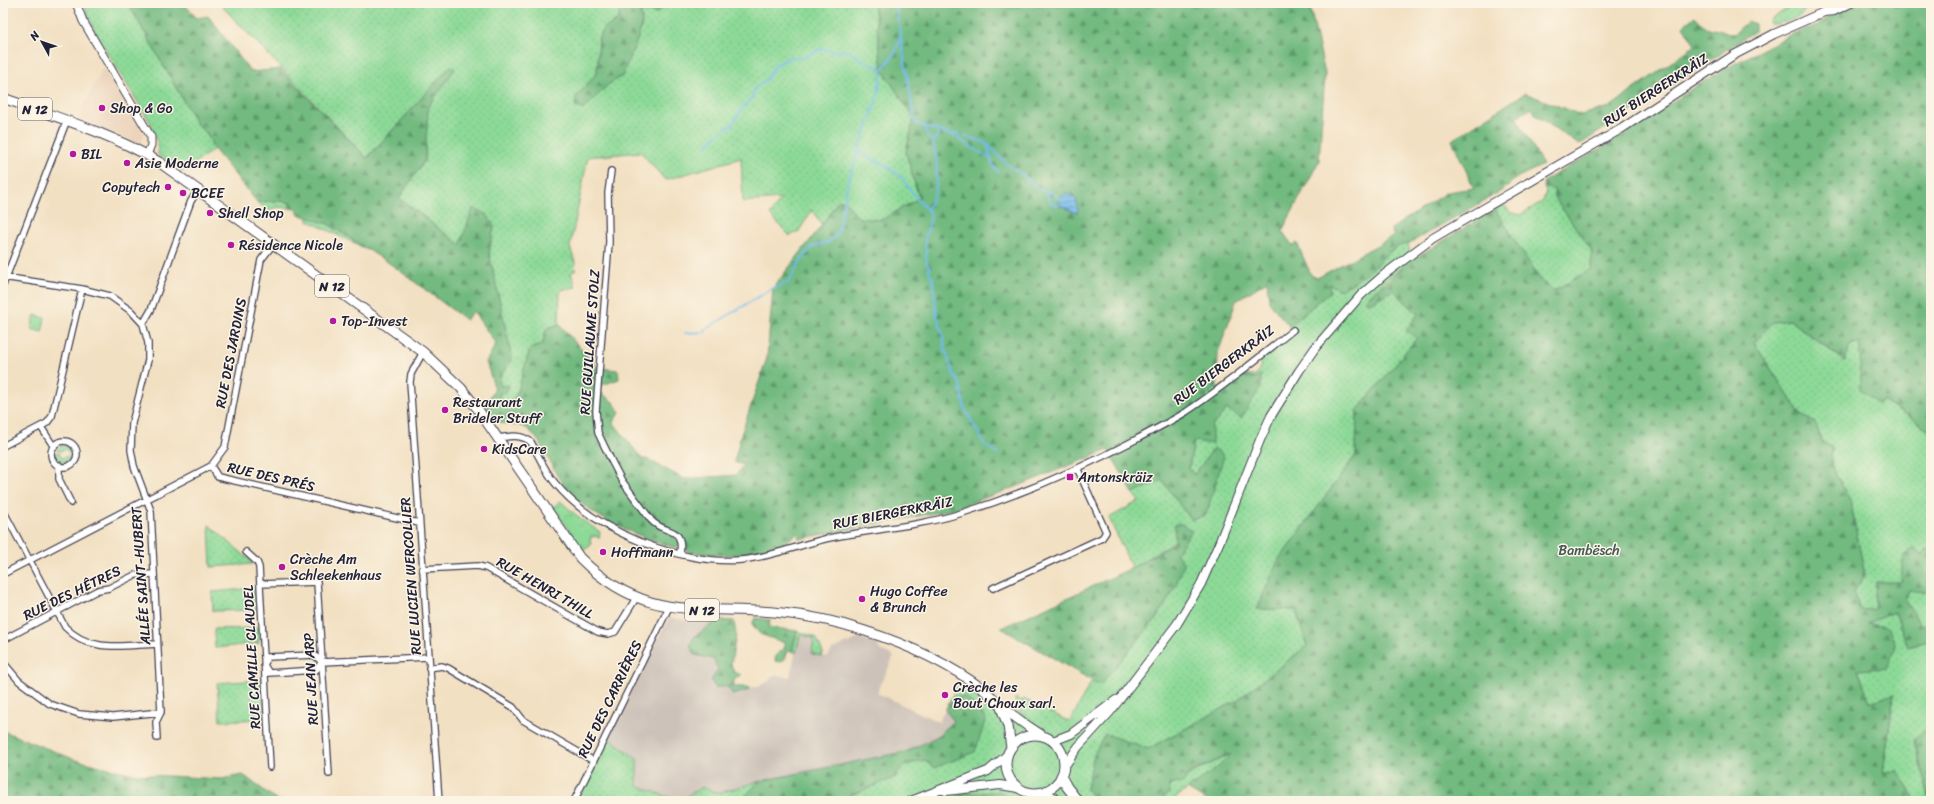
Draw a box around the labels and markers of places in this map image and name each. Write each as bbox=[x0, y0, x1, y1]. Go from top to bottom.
place label: Shop & Go bbox=[110, 96, 173, 121]
marker: Shop & Go bbox=[97, 103, 107, 113]
place label: BIL bbox=[81, 142, 102, 167]
marker: BIL bbox=[68, 149, 78, 159]
place label: Asie Moderne bbox=[134, 151, 219, 176]
marker: Asie Moderne bbox=[122, 158, 132, 168]
place label: Copytech bbox=[102, 175, 160, 200]
place label: BCEE bbox=[191, 181, 225, 206]
marker: Copytech bbox=[163, 182, 173, 192]
marker: BCEE bbox=[178, 188, 188, 198]
place label: Shell Shop bbox=[218, 201, 284, 226]
marker: Shell Shop bbox=[205, 208, 215, 218]
place label: Résidence Nicole bbox=[239, 233, 343, 258]
marker: Résidence Nicole bbox=[226, 240, 236, 250]
place label: Top-Invest bbox=[341, 309, 408, 334]
marker: Top-Invest bbox=[328, 316, 338, 326]
place label: Restaurant Brideler Stuff bbox=[453, 390, 544, 431]
marker: Restaurant Brideler Stuff bbox=[440, 405, 450, 415]
place label: KidsCare bbox=[492, 437, 547, 462]
marker: KidsCare bbox=[479, 444, 489, 454]
place label: Antonskräiz bbox=[1077, 465, 1153, 490]
marker: Antonskräiz bbox=[1065, 472, 1075, 482]
place label: Hoffmann bbox=[611, 540, 674, 565]
place label: Crèche Am Schleekenhaus bbox=[290, 547, 382, 588]
marker: Hoffmann bbox=[598, 547, 608, 557]
marker: Crèche Am Schleekenhaus bbox=[277, 562, 287, 572]
place label: Hugo Coffee & Brunch bbox=[870, 579, 948, 620]
marker: Hugo Coffee & Brunch bbox=[857, 594, 867, 604]
place label: Crèche les Bout'Choux sarl. bbox=[953, 675, 1057, 716]
marker: Crèche les Bout'Choux sarl. bbox=[940, 690, 950, 700]

